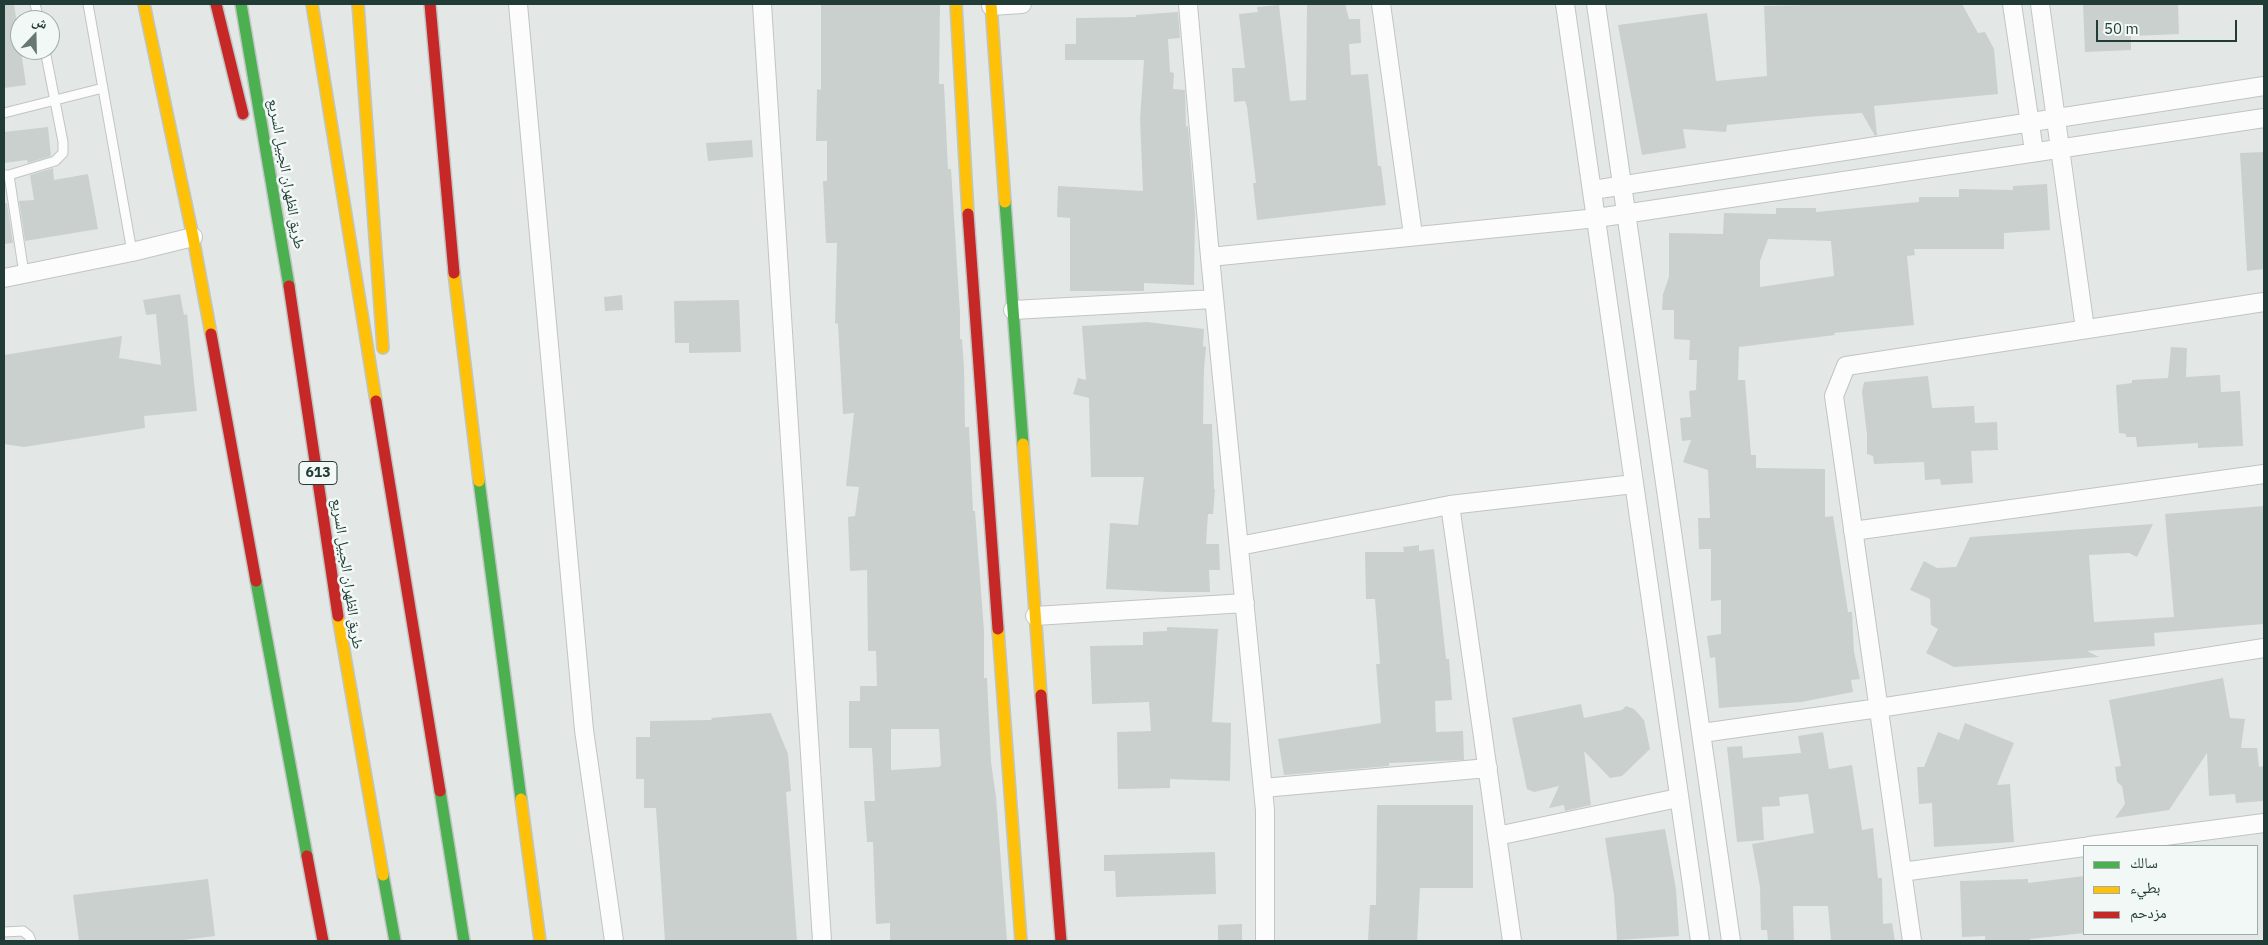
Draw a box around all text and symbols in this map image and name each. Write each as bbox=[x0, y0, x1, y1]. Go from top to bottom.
north arrow bbox=[10, 10, 60, 60]
scale bar bbox=[2098, 10, 2239, 42]
text: ش bbox=[30, 11, 50, 33]
text: 50 m bbox=[2104, 19, 2139, 38]
street label: طريق الظهران الجبيل السريع bbox=[264, 98, 308, 250]
road number: 613 bbox=[299, 462, 337, 484]
street label: طريق الظهران الجبيل السريع bbox=[328, 497, 366, 651]
legend bbox=[2083, 845, 2258, 935]
text: سالك bbox=[2130, 853, 2158, 872]
text: بطيء bbox=[2130, 878, 2160, 897]
text: مزدحم bbox=[2130, 903, 2167, 922]

